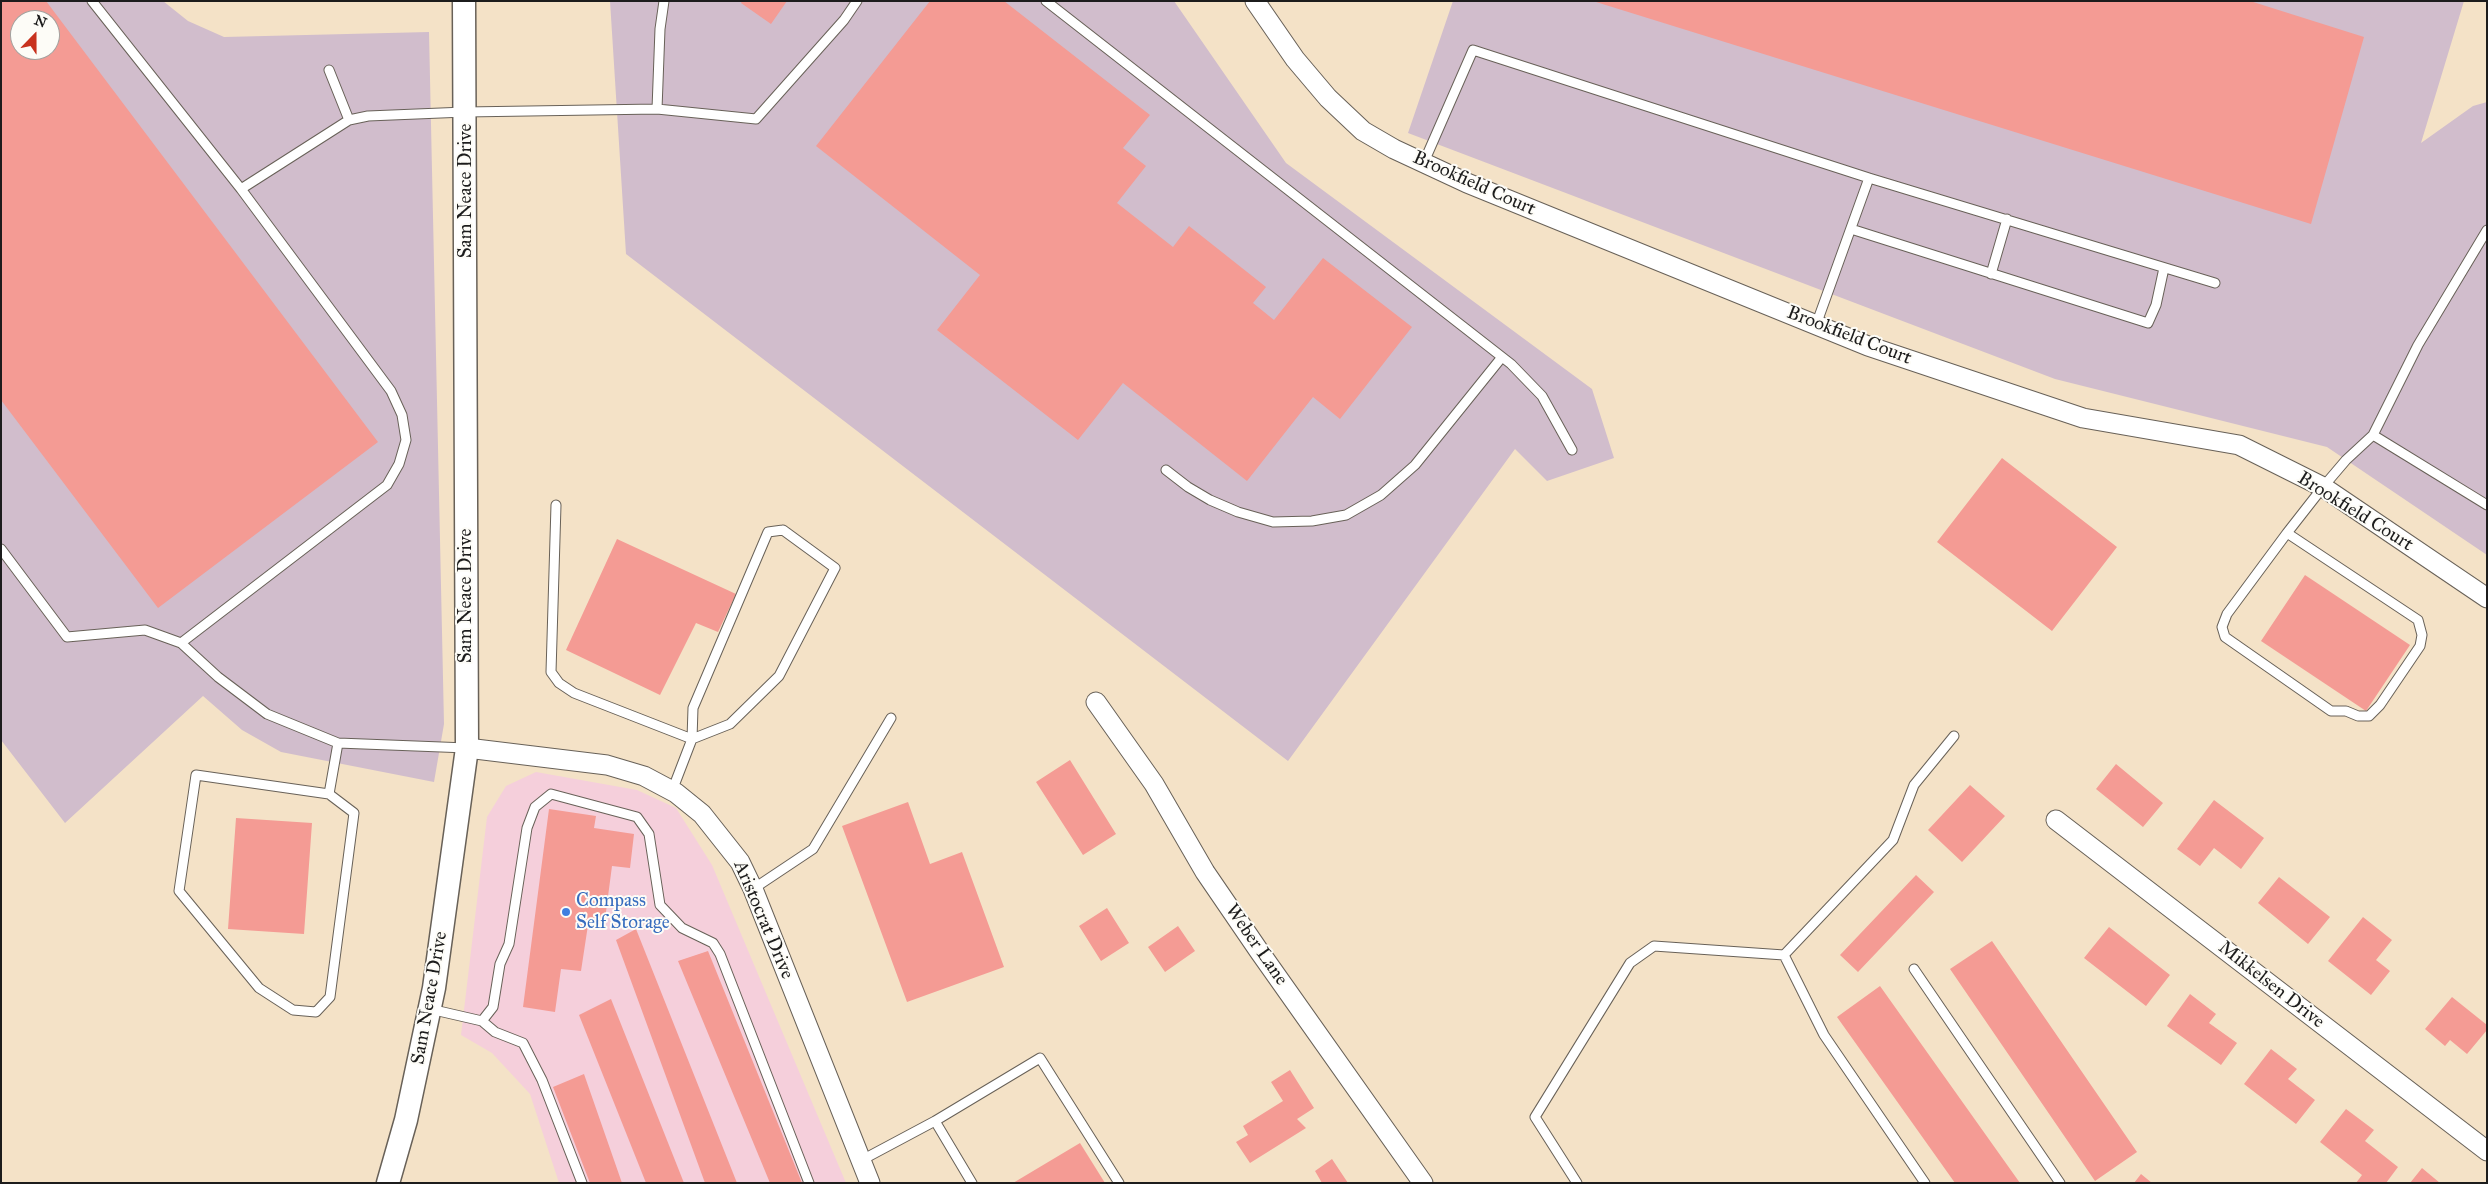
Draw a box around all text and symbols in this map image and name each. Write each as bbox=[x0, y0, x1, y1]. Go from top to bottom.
north arrow bbox=[10, 10, 60, 60]
text: N bbox=[32, 11, 49, 32]
street label: Sam Neace Drive bbox=[455, 124, 477, 258]
street label: Brookfield Court bbox=[1409, 147, 1539, 221]
street label: Brookfield Court bbox=[1783, 302, 1915, 370]
street label: Brookfield Court bbox=[2293, 467, 2417, 557]
street label: Sam Neace Drive bbox=[455, 529, 477, 663]
street label: Aristocrat Drive bbox=[728, 857, 798, 983]
place label: Compass Self Storage bbox=[576, 890, 670, 934]
street label: Weber Lane bbox=[1220, 900, 1292, 990]
marker: Compass Self Storage bbox=[560, 906, 572, 918]
street label: Sam Neace Drive bbox=[407, 930, 453, 1066]
street label: Mikkelsen Drive bbox=[2213, 936, 2329, 1034]

